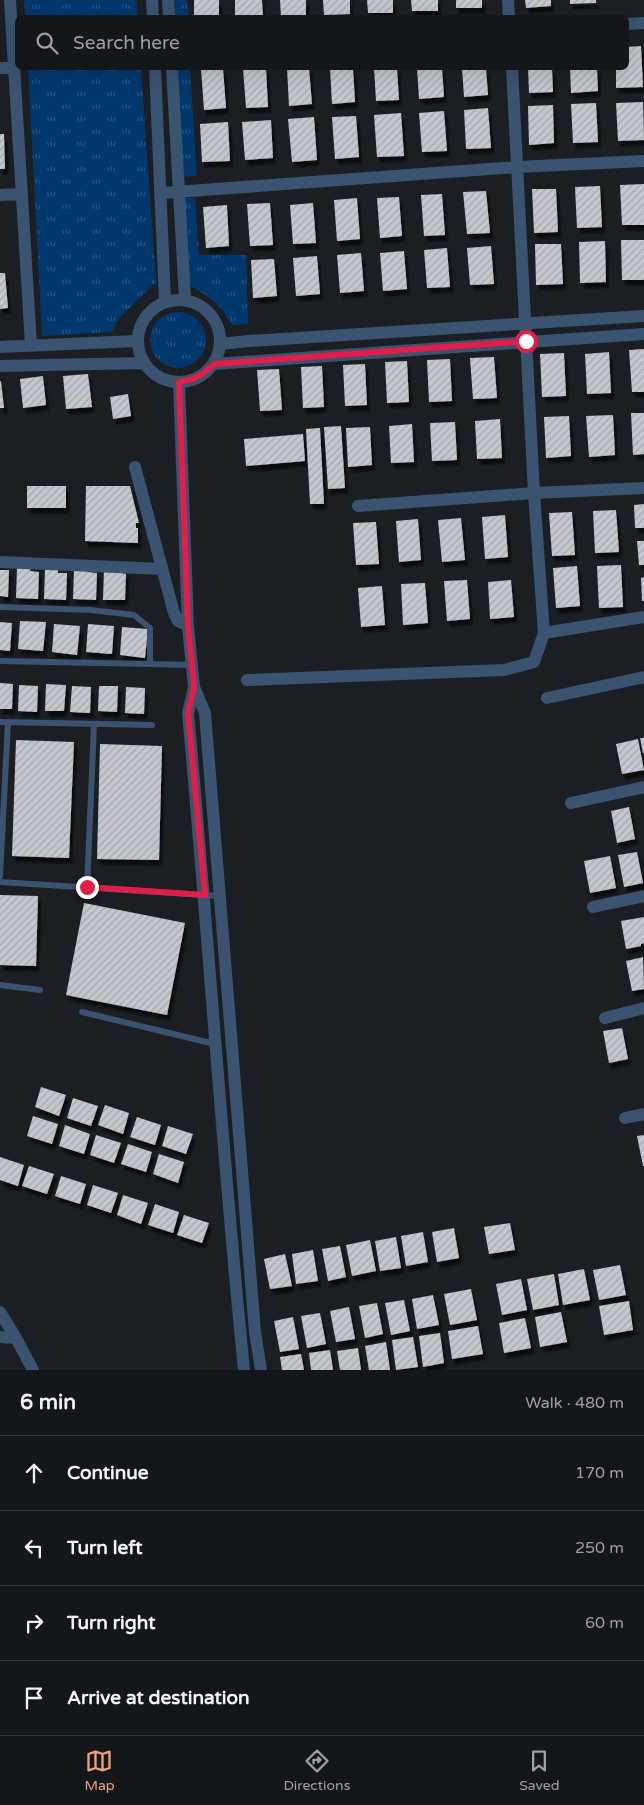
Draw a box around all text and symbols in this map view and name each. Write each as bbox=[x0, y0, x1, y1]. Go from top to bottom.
search box bbox=[15, 15, 629, 70]
icon: search bbox=[33, 29, 61, 57]
text: Search here bbox=[73, 32, 180, 54]
route start bbox=[515, 330, 538, 353]
route end bbox=[76, 876, 99, 899]
text: 6 min bbox=[20, 1390, 76, 1415]
text: Walk · 480 m bbox=[525, 1393, 624, 1413]
icon: ahead bbox=[20, 1459, 48, 1487]
text: Continue bbox=[67, 1462, 149, 1484]
text: 170 m bbox=[575, 1463, 624, 1483]
icon: left bbox=[20, 1534, 48, 1562]
text: Turn left bbox=[67, 1537, 143, 1559]
text: 250 m bbox=[575, 1538, 624, 1558]
icon: right bbox=[20, 1609, 48, 1637]
text: Turn right bbox=[67, 1612, 155, 1634]
text: 60 m bbox=[585, 1613, 624, 1633]
icon: arrive bbox=[20, 1684, 48, 1712]
text: Arrive at destination bbox=[67, 1687, 250, 1709]
tab: Map bbox=[84, 1747, 115, 1794]
tab: Directions bbox=[283, 1747, 350, 1794]
tab: Saved bbox=[519, 1747, 560, 1794]

